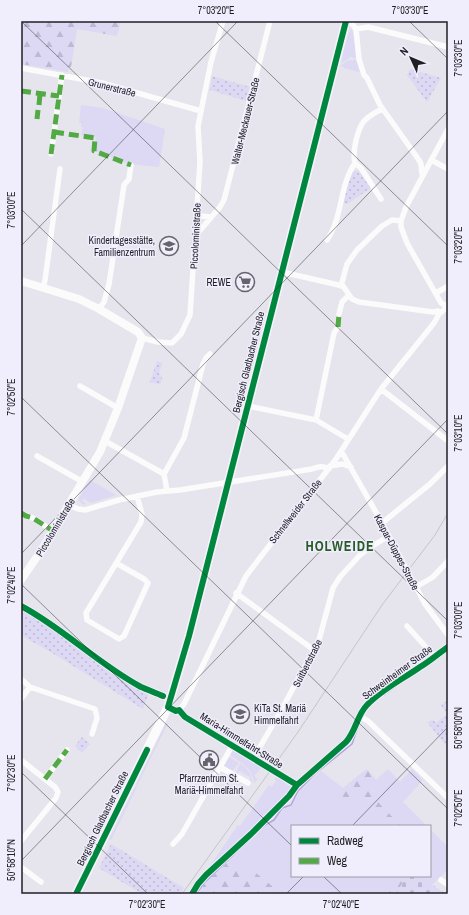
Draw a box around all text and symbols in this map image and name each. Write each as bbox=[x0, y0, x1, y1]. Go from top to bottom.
text: 7°03'20"E bbox=[198, 4, 234, 17]
text: 7°03'30"E bbox=[392, 4, 428, 17]
north arrow bbox=[391, 38, 431, 78]
text: 7°03'30"E bbox=[452, 40, 465, 76]
text: N bbox=[397, 44, 411, 58]
street label: Grunerstraße bbox=[87, 75, 138, 100]
street label: Walter-Meckauer-Straße bbox=[228, 76, 263, 166]
text: 7°03'00"E bbox=[5, 192, 18, 228]
street label: Piccoloministraße bbox=[187, 202, 204, 269]
text: 7°03'20"E bbox=[452, 227, 465, 263]
place label: Kindertagesstätte, Familienzentrum bbox=[88, 234, 155, 259]
school or university icon: Kindertagesstätte, Familienzentrum bbox=[158, 235, 180, 257]
supermarket icon: REWE bbox=[234, 271, 256, 293]
place label: REWE bbox=[206, 276, 231, 289]
street label: Bergisch Gladbacher Straße bbox=[230, 310, 267, 414]
text: 7°02'50"E bbox=[5, 379, 18, 415]
text: 7°03'10"E bbox=[452, 415, 465, 451]
street label: Schnellweider Straße bbox=[266, 476, 325, 546]
street label: Piccoloministraße bbox=[33, 495, 78, 559]
street label: Kaspar-Düppes-Straße bbox=[371, 512, 422, 593]
district label: HOLWEIDE bbox=[305, 537, 375, 555]
text: 7°02'40"E bbox=[5, 567, 18, 603]
text: 7°03'00"E bbox=[452, 602, 465, 638]
street label: Suitbertstraße bbox=[290, 637, 325, 689]
street label: Schweinheimer Straße bbox=[360, 642, 435, 702]
place label: KiTa St. Mariä Himmelfahrt bbox=[254, 702, 307, 727]
school or university icon: KiTa St. Mariä Himmelfahrt bbox=[229, 703, 251, 725]
text: 50°58'00"N bbox=[452, 707, 465, 749]
street label: Maria-Himmelfahrt-Straße bbox=[198, 710, 286, 772]
public building icon: Pfarrzentrum St. Mariä-Himmelfahrt bbox=[198, 749, 220, 771]
text: 7°02'30"E bbox=[5, 755, 18, 791]
street label: Bergisch Gladbacher Straße bbox=[74, 768, 131, 868]
place label: Pfarrzentrum St. Mariä-Himmelfahrt bbox=[175, 772, 244, 797]
text: 7°02'50"E bbox=[452, 790, 465, 826]
legend bbox=[291, 825, 431, 877]
text: Radweg bbox=[327, 833, 364, 849]
text: 50°58'10"N bbox=[5, 839, 18, 881]
text: Weg bbox=[327, 853, 348, 869]
text: 7°02'30"E bbox=[129, 898, 165, 911]
text: 7°02'40"E bbox=[323, 898, 359, 911]

